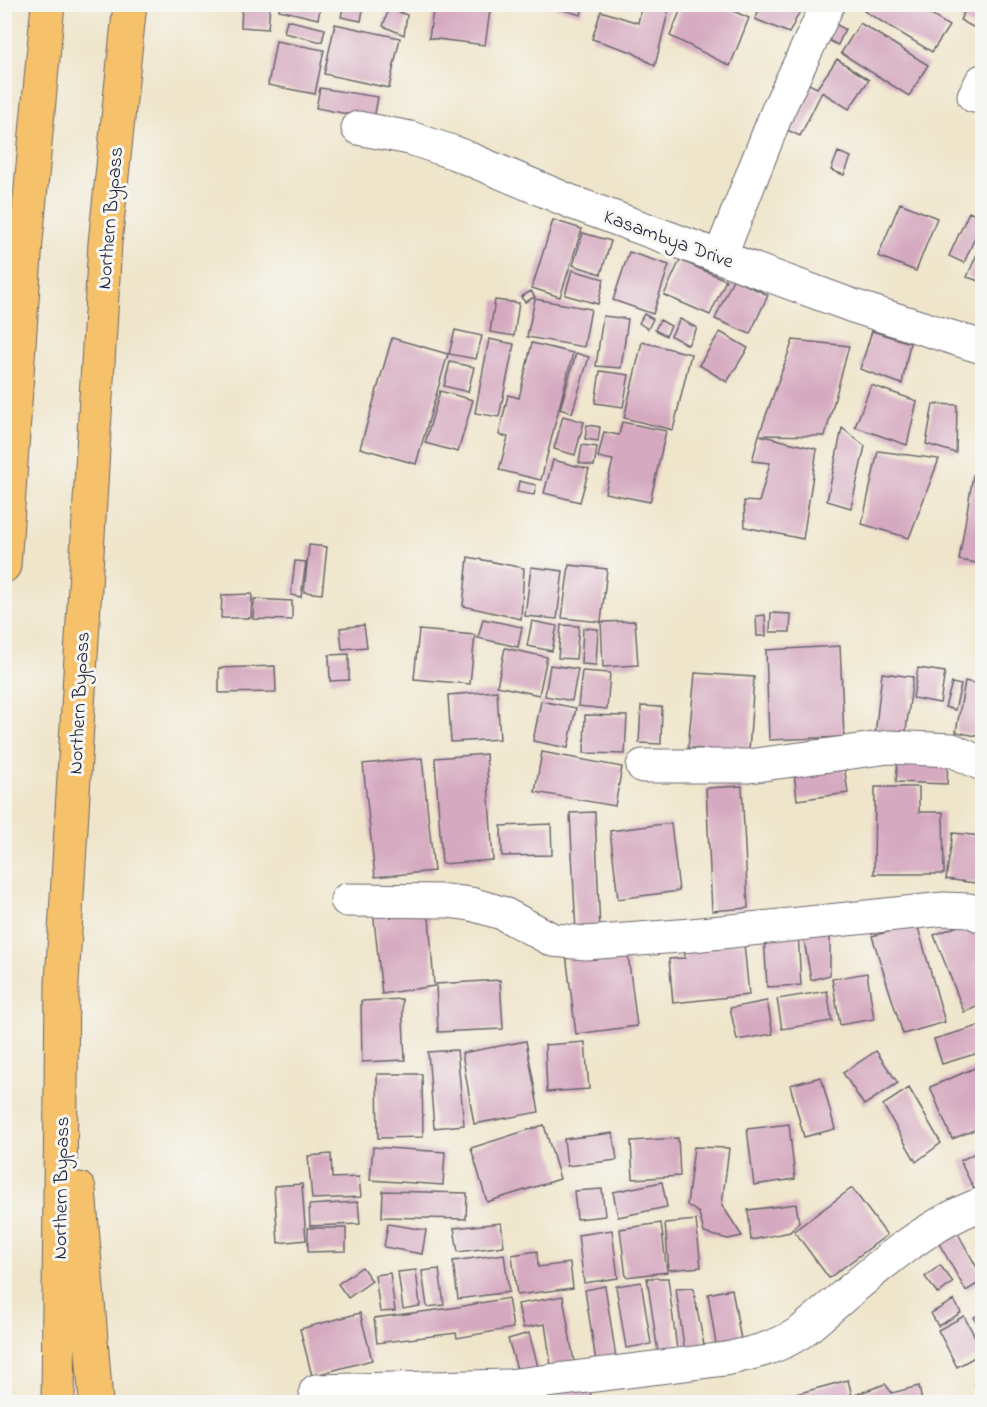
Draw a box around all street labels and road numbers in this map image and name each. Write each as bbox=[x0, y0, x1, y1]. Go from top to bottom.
street label: Northern Bypass bbox=[91, 146, 132, 291]
street label: Kasambya Drive bbox=[599, 203, 737, 277]
street label: Northern Bypass bbox=[62, 631, 99, 775]
street label: Northern Bypass bbox=[47, 1116, 78, 1260]

